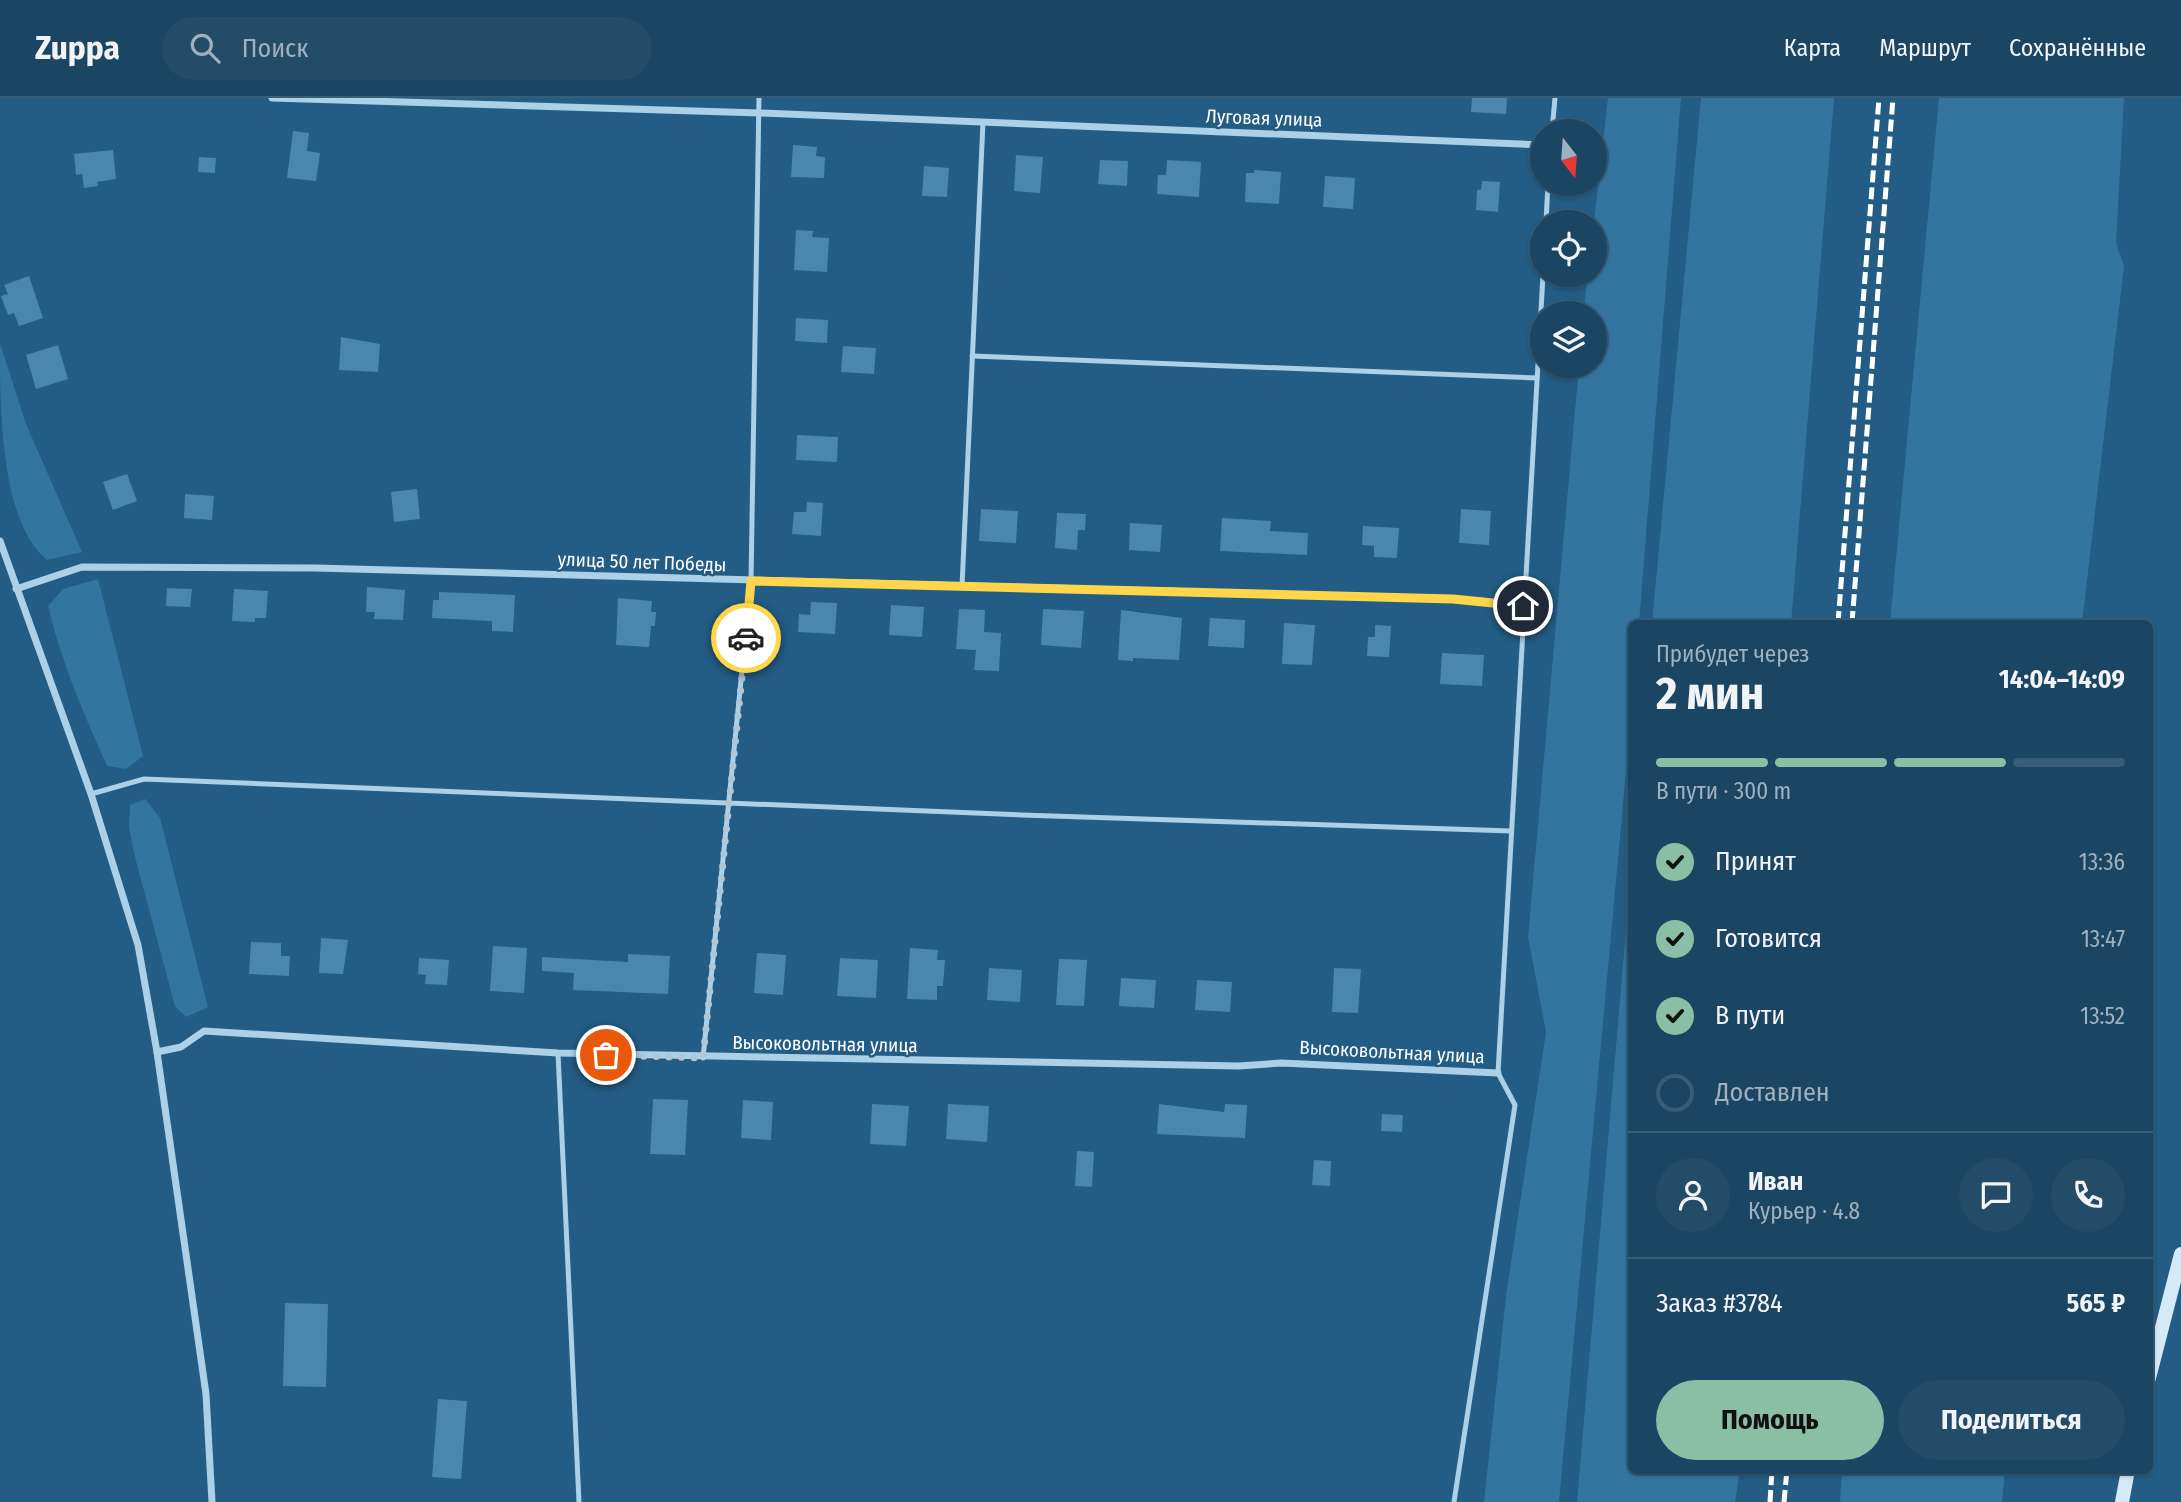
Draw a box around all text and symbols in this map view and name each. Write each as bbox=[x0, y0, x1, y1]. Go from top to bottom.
search box bbox=[162, 17, 652, 80]
text: Zuppa bbox=[35, 28, 120, 68]
icon: search bbox=[186, 29, 224, 67]
text: Поиск bbox=[242, 33, 308, 64]
text: Карта bbox=[1784, 34, 1841, 62]
text: Маршрут bbox=[1879, 34, 1971, 62]
text: Сохранённые bbox=[2009, 34, 2146, 62]
street label: Луговая улица bbox=[1205, 104, 1323, 132]
north arrow bbox=[1530, 119, 1606, 196]
map controls bbox=[1530, 119, 1607, 378]
button: locate bbox=[1530, 210, 1607, 287]
button: layers bbox=[1530, 301, 1607, 378]
street label: улица 50 лет Победы bbox=[557, 548, 727, 576]
pin bbox=[1493, 576, 1553, 636]
icon: home bbox=[1504, 587, 1542, 625]
courier bbox=[711, 603, 781, 673]
icon: car bbox=[727, 619, 765, 657]
text: Прибудет через bbox=[1656, 640, 1809, 668]
text: 14:04–14:09 bbox=[1999, 664, 2125, 695]
text: 2 мин bbox=[1656, 666, 1764, 721]
text: В пути · 300 m bbox=[1656, 777, 1791, 805]
icon: check bbox=[1656, 843, 1694, 881]
text: Принят bbox=[1715, 846, 1796, 877]
text: 13:36 bbox=[2079, 848, 2125, 876]
icon: check bbox=[1656, 920, 1694, 958]
text: Готовится bbox=[1715, 923, 1822, 954]
text: 13:47 bbox=[2081, 925, 2125, 953]
icon: check bbox=[1656, 997, 1694, 1035]
text: В пути bbox=[1715, 1000, 1785, 1031]
text: 13:52 bbox=[2080, 1002, 2125, 1030]
pin bbox=[576, 1025, 636, 1085]
street label: Высоковольтная улица bbox=[732, 1031, 918, 1057]
icon: bag bbox=[587, 1036, 625, 1074]
street label: Высоковольтная улица bbox=[1299, 1036, 1485, 1068]
text: Доставлен bbox=[1715, 1077, 1830, 1108]
button: person bbox=[1656, 1158, 1730, 1232]
button: chat bbox=[1959, 1158, 2033, 1232]
button: phone bbox=[2051, 1158, 2125, 1232]
text: Иван bbox=[1748, 1166, 1803, 1197]
text: Курьер · 4.8 bbox=[1748, 1197, 1860, 1225]
text: Заказ #3784 bbox=[1656, 1288, 1783, 1319]
text: 565 ₽ bbox=[2067, 1288, 2125, 1319]
button: Помощь bbox=[1656, 1380, 1884, 1460]
button: Поделиться bbox=[1898, 1380, 2125, 1460]

